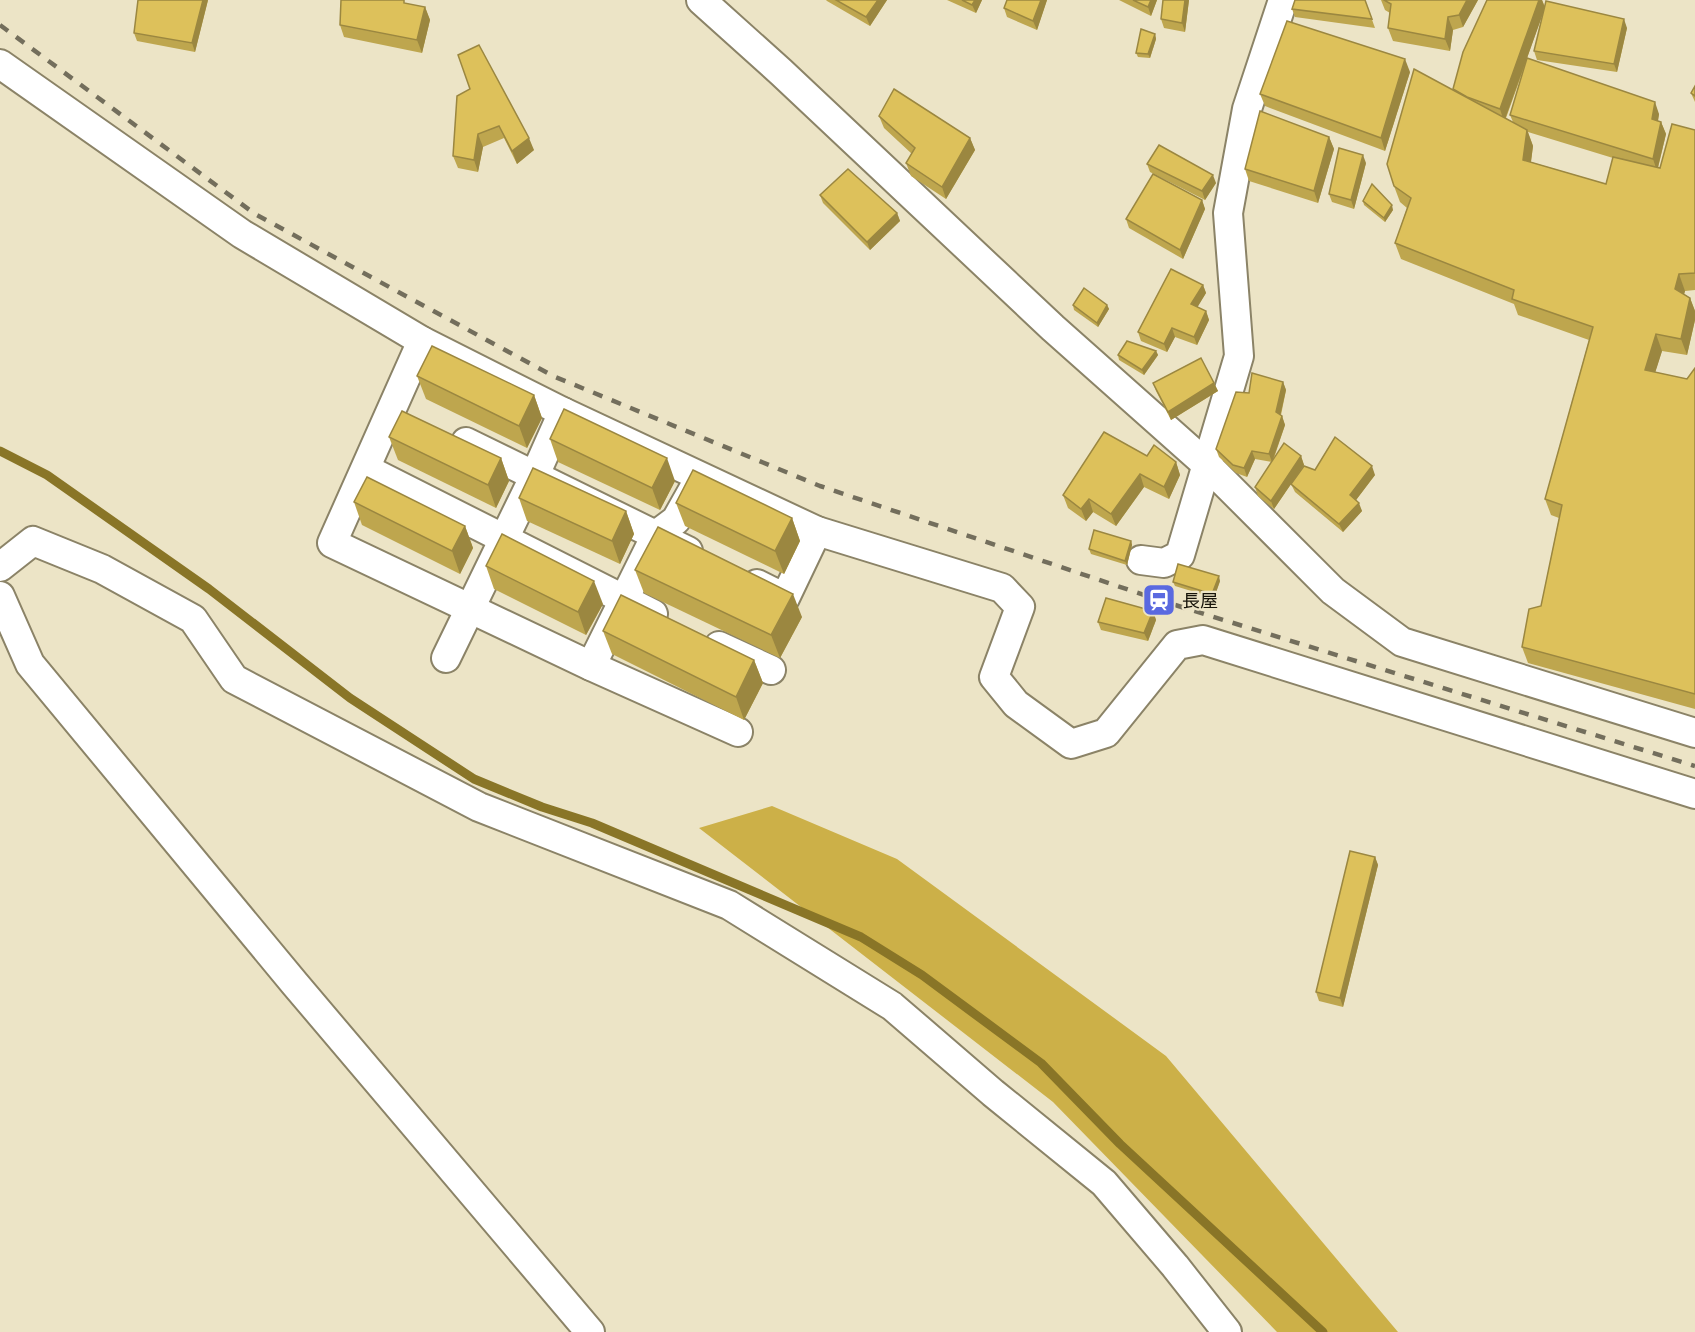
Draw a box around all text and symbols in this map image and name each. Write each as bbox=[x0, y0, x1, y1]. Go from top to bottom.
station icon: 長屋 bbox=[1141, 582, 1177, 618]
place label: 長屋 bbox=[1182, 588, 1218, 613]

